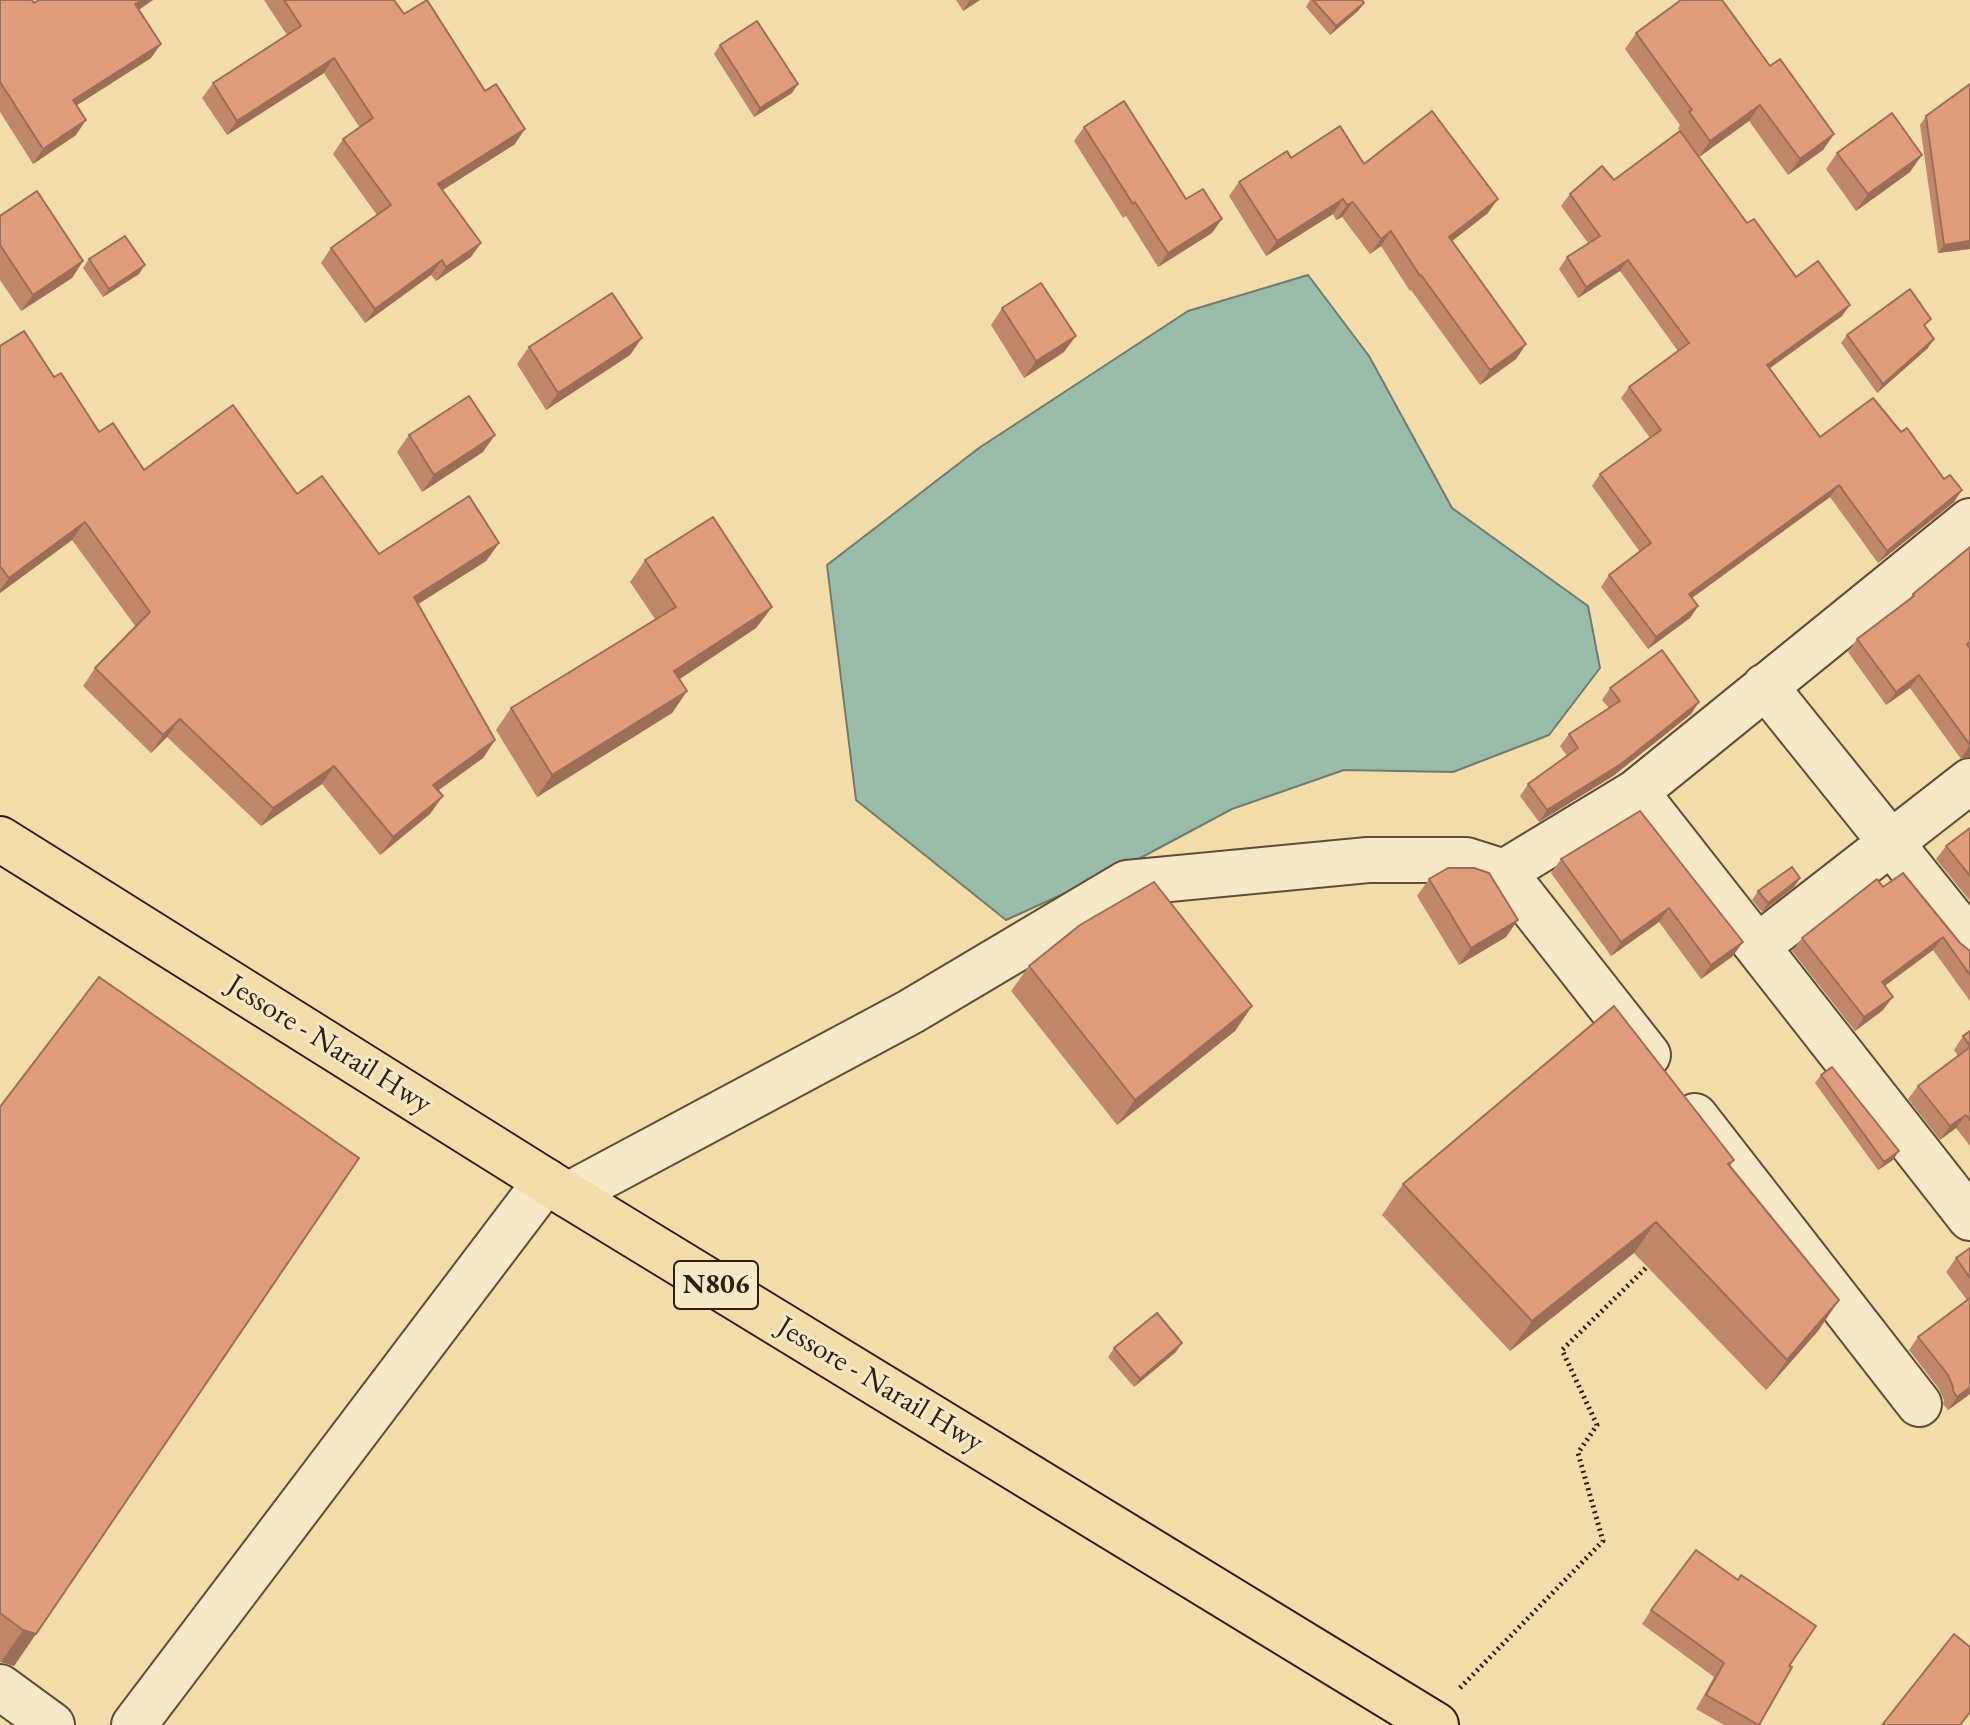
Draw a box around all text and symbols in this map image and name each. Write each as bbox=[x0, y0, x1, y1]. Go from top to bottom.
street label: Jessore - Narail Hwy bbox=[220, 968, 438, 1122]
road number: N806 bbox=[674, 1261, 758, 1309]
street label: Jessore - Narail Hwy bbox=[770, 1309, 990, 1461]

